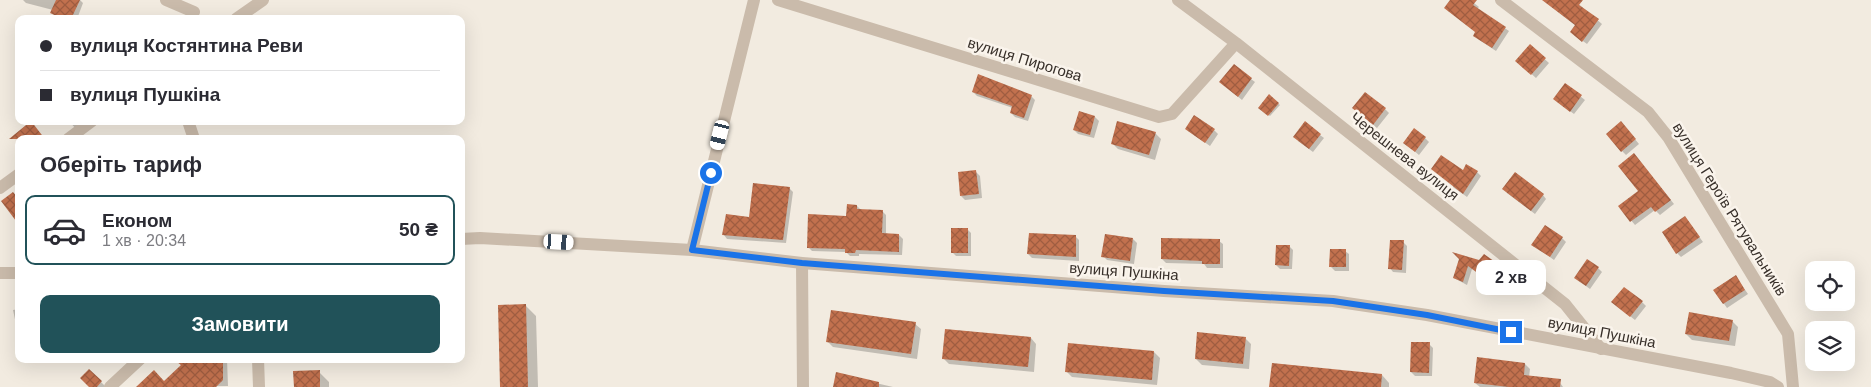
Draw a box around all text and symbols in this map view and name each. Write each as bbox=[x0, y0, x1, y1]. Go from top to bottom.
street label: вулиця Пирогова bbox=[966, 34, 1085, 85]
text: вулиця Костянтина Реви bbox=[70, 35, 303, 56]
text: вулиця Пушкіна bbox=[70, 84, 220, 105]
street label: Черешнева вулиця bbox=[1347, 108, 1463, 204]
car bbox=[709, 119, 730, 151]
street label: вулиця Героїв Рятувальників bbox=[1670, 119, 1790, 299]
text: Оберіть тариф bbox=[40, 152, 202, 177]
route start bbox=[700, 162, 722, 184]
icon: car bbox=[42, 208, 87, 253]
text: Економ bbox=[102, 210, 172, 231]
text: 50 ₴ bbox=[399, 219, 438, 240]
text: 1 хв · 20:34 bbox=[102, 232, 186, 249]
car bbox=[543, 234, 574, 250]
street label: вулиця Пушкіна bbox=[1069, 259, 1180, 283]
callout: 2 хв bbox=[1476, 260, 1546, 294]
map controls bbox=[1805, 261, 1855, 371]
button: locate bbox=[1805, 261, 1855, 311]
text: 2 хв bbox=[1495, 269, 1527, 286]
button: Замовити bbox=[40, 295, 440, 353]
street label: вулиця Пушкіна bbox=[1547, 313, 1658, 351]
route end bbox=[1500, 321, 1522, 343]
button: layers bbox=[1805, 321, 1855, 371]

